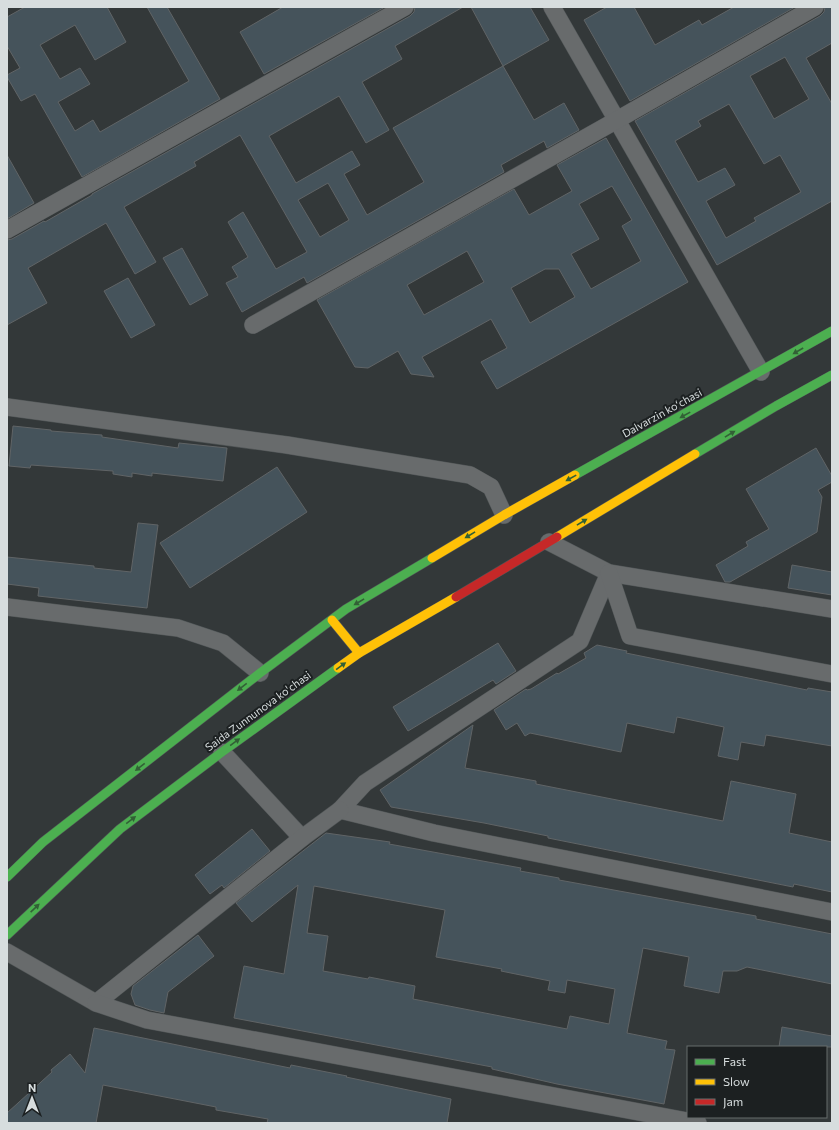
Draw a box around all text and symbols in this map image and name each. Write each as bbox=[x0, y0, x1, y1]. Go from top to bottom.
one-way arrow bbox=[792, 347, 804, 354]
street label: Dalvarzin koʻchasi bbox=[620, 385, 704, 440]
one-way arrow bbox=[679, 411, 691, 418]
one-way arrow bbox=[724, 430, 736, 437]
one-way arrow bbox=[566, 474, 577, 481]
one-way arrow bbox=[576, 519, 588, 526]
one-way arrow bbox=[464, 532, 476, 539]
one-way arrow bbox=[353, 598, 365, 605]
one-way arrow bbox=[336, 662, 346, 670]
street label: Saida Zunnunova ko'chasi bbox=[202, 668, 313, 753]
one-way arrow bbox=[237, 682, 248, 691]
one-way arrow bbox=[230, 738, 241, 746]
one-way arrow bbox=[134, 762, 145, 771]
one-way arrow bbox=[126, 816, 137, 824]
one-way arrow bbox=[31, 904, 40, 913]
legend bbox=[687, 1046, 827, 1118]
text: Fast bbox=[723, 1054, 746, 1068]
text: Slow bbox=[723, 1074, 750, 1088]
north arrow bbox=[12, 1078, 52, 1118]
text: N bbox=[28, 1081, 36, 1094]
text: Jam bbox=[723, 1094, 743, 1109]

